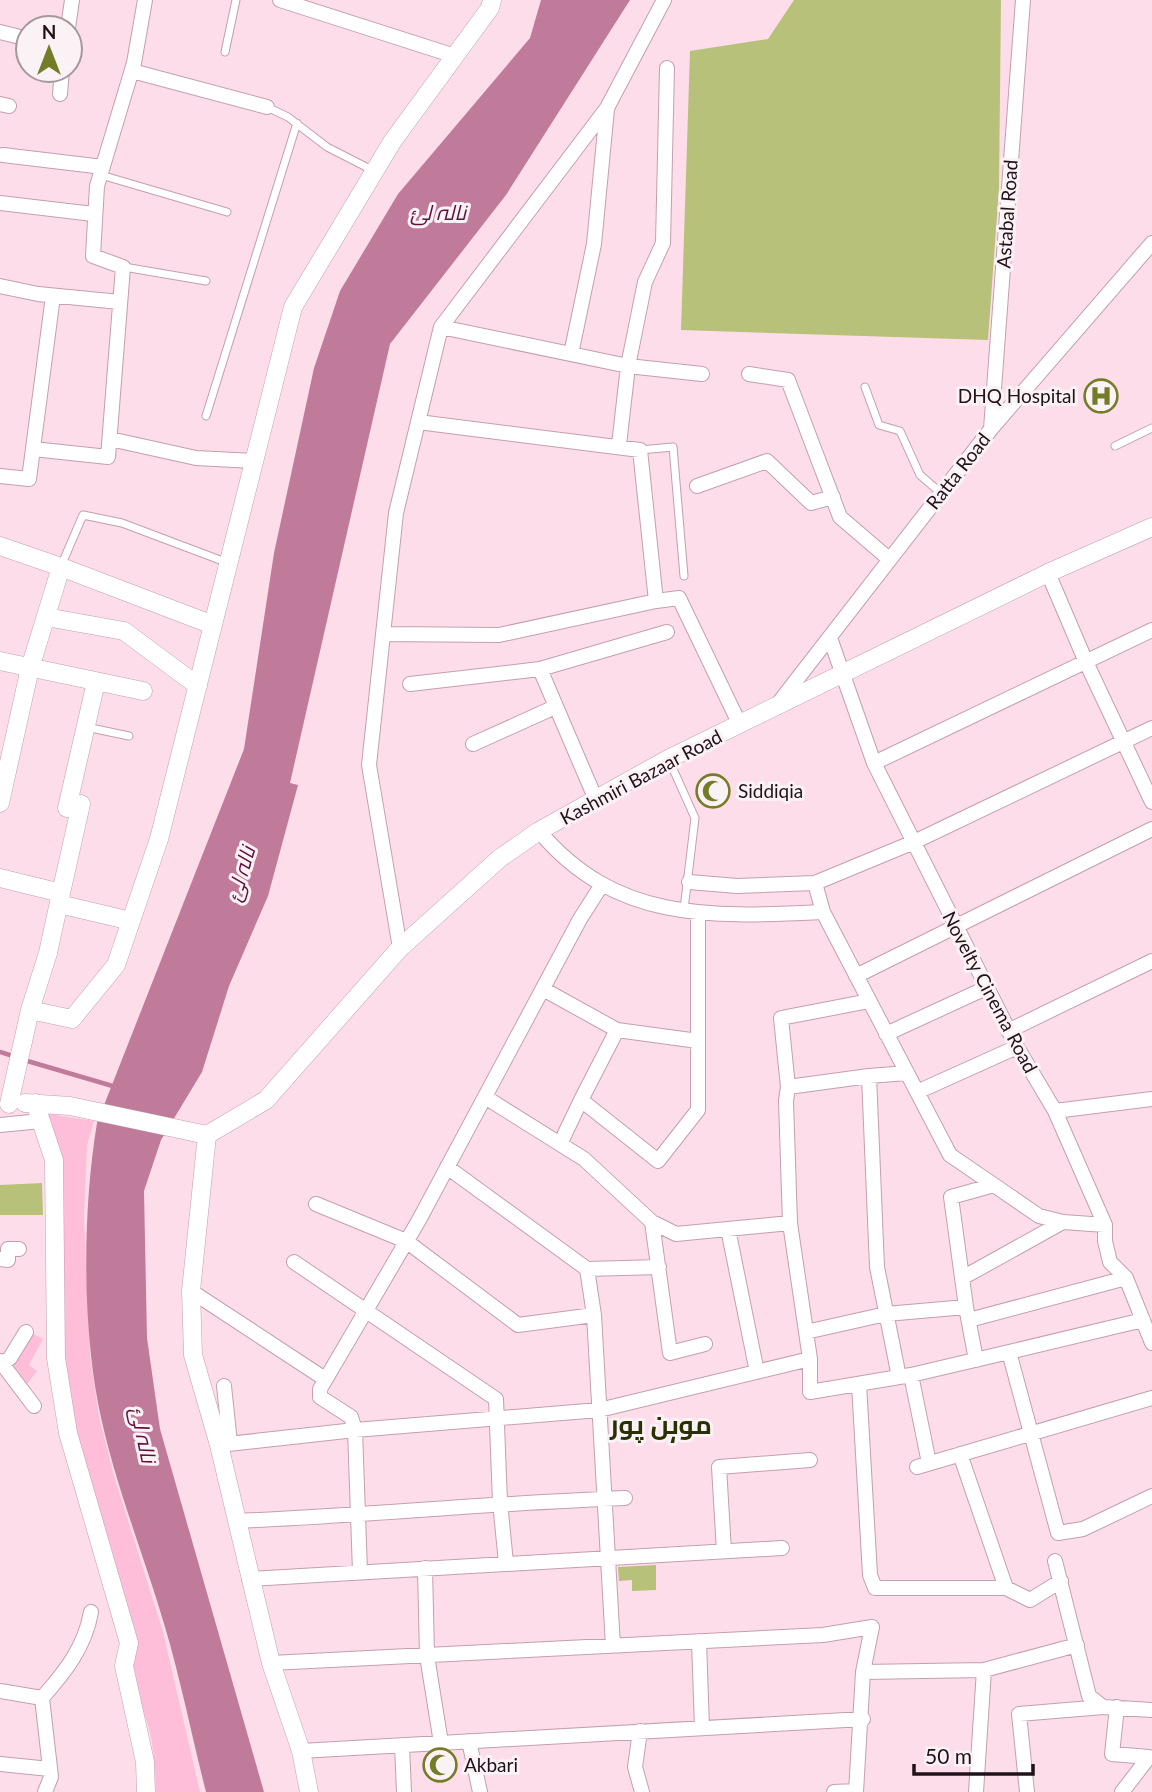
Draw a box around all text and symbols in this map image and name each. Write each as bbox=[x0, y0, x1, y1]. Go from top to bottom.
north arrow bbox=[14, 14, 84, 84]
text: N bbox=[42, 20, 56, 43]
street label: Astabal Road bbox=[991, 159, 1022, 269]
water label: نالہ لئ bbox=[410, 199, 468, 226]
hospital icon: DHQ Hospital bbox=[1082, 377, 1120, 415]
place label: DHQ Hospital bbox=[958, 384, 1076, 407]
street label: Ratta Road bbox=[921, 428, 995, 513]
street label: Kashmiri Bazaar Road bbox=[556, 724, 726, 829]
mosque icon: Siddiqia bbox=[694, 772, 732, 810]
place label: Siddiqia bbox=[738, 779, 803, 802]
water label: نالہ لئ bbox=[220, 841, 262, 905]
street label: Novelty Cinema Road bbox=[938, 907, 1043, 1077]
water label: نالہ لئ bbox=[124, 1405, 163, 1467]
district label: موہن پور bbox=[609, 1408, 712, 1443]
scale bar bbox=[914, 1732, 1033, 1776]
text: 50 m bbox=[925, 1743, 972, 1768]
mosque icon: Akbari bbox=[421, 1746, 459, 1784]
place label: Akbari bbox=[464, 1753, 518, 1776]

